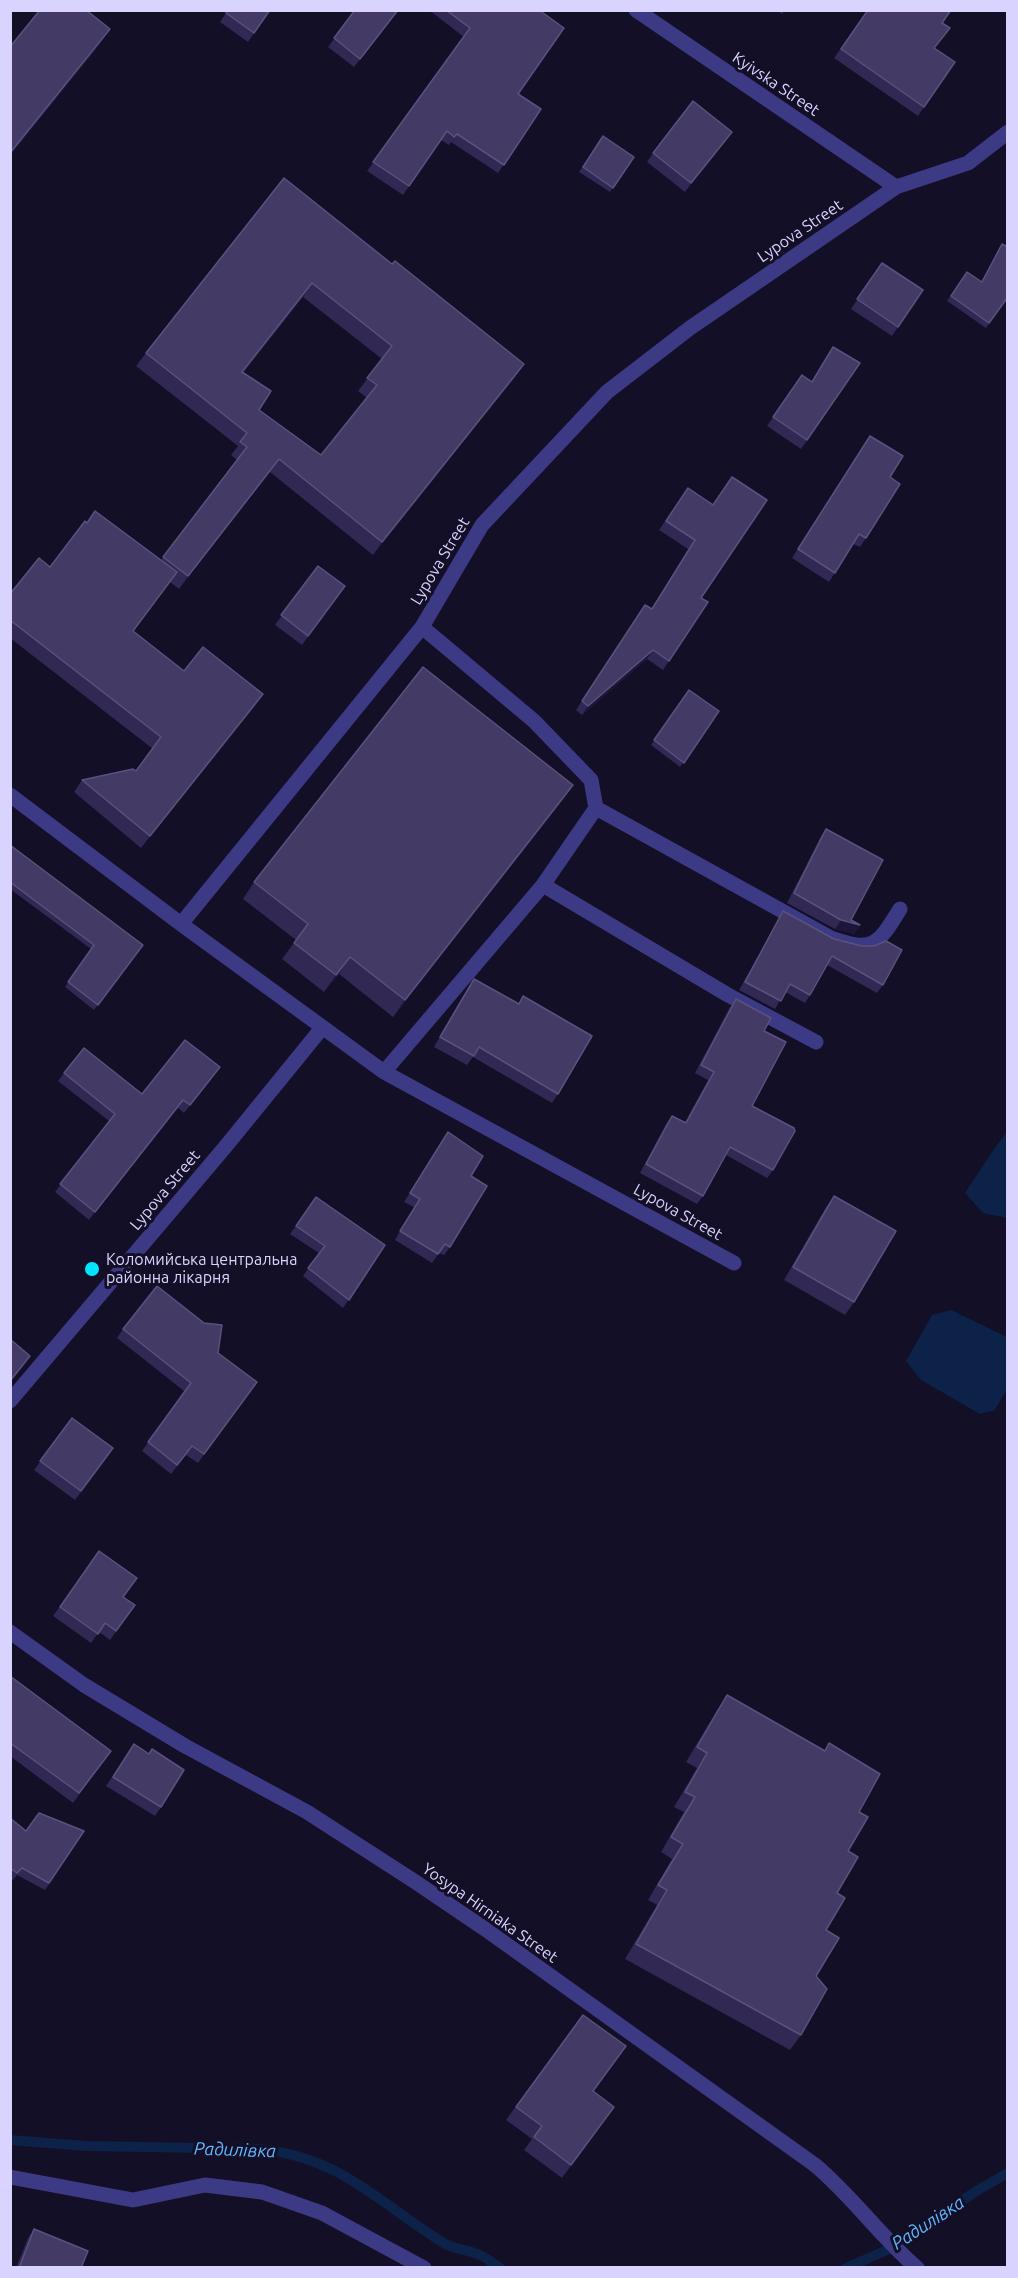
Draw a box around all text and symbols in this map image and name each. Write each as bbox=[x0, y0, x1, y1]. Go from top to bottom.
street label: Kyivska Street bbox=[729, 48, 823, 120]
street label: Lypova Street bbox=[754, 195, 846, 267]
street label: Lypova Street bbox=[406, 514, 474, 608]
street label: Lypova Street bbox=[126, 1146, 204, 1234]
street label: Lypova Street bbox=[630, 1180, 726, 1244]
place label: Коломийська центральна районна лікарня bbox=[106, 1250, 297, 1288]
marker: Коломийська центральна районна лікарня bbox=[83, 1260, 101, 1278]
street label: Yosypa Hirniaka Street bbox=[419, 1859, 561, 1967]
water label: Радилівка bbox=[194, 2138, 276, 2162]
water label: Радилівка bbox=[888, 2192, 968, 2254]

